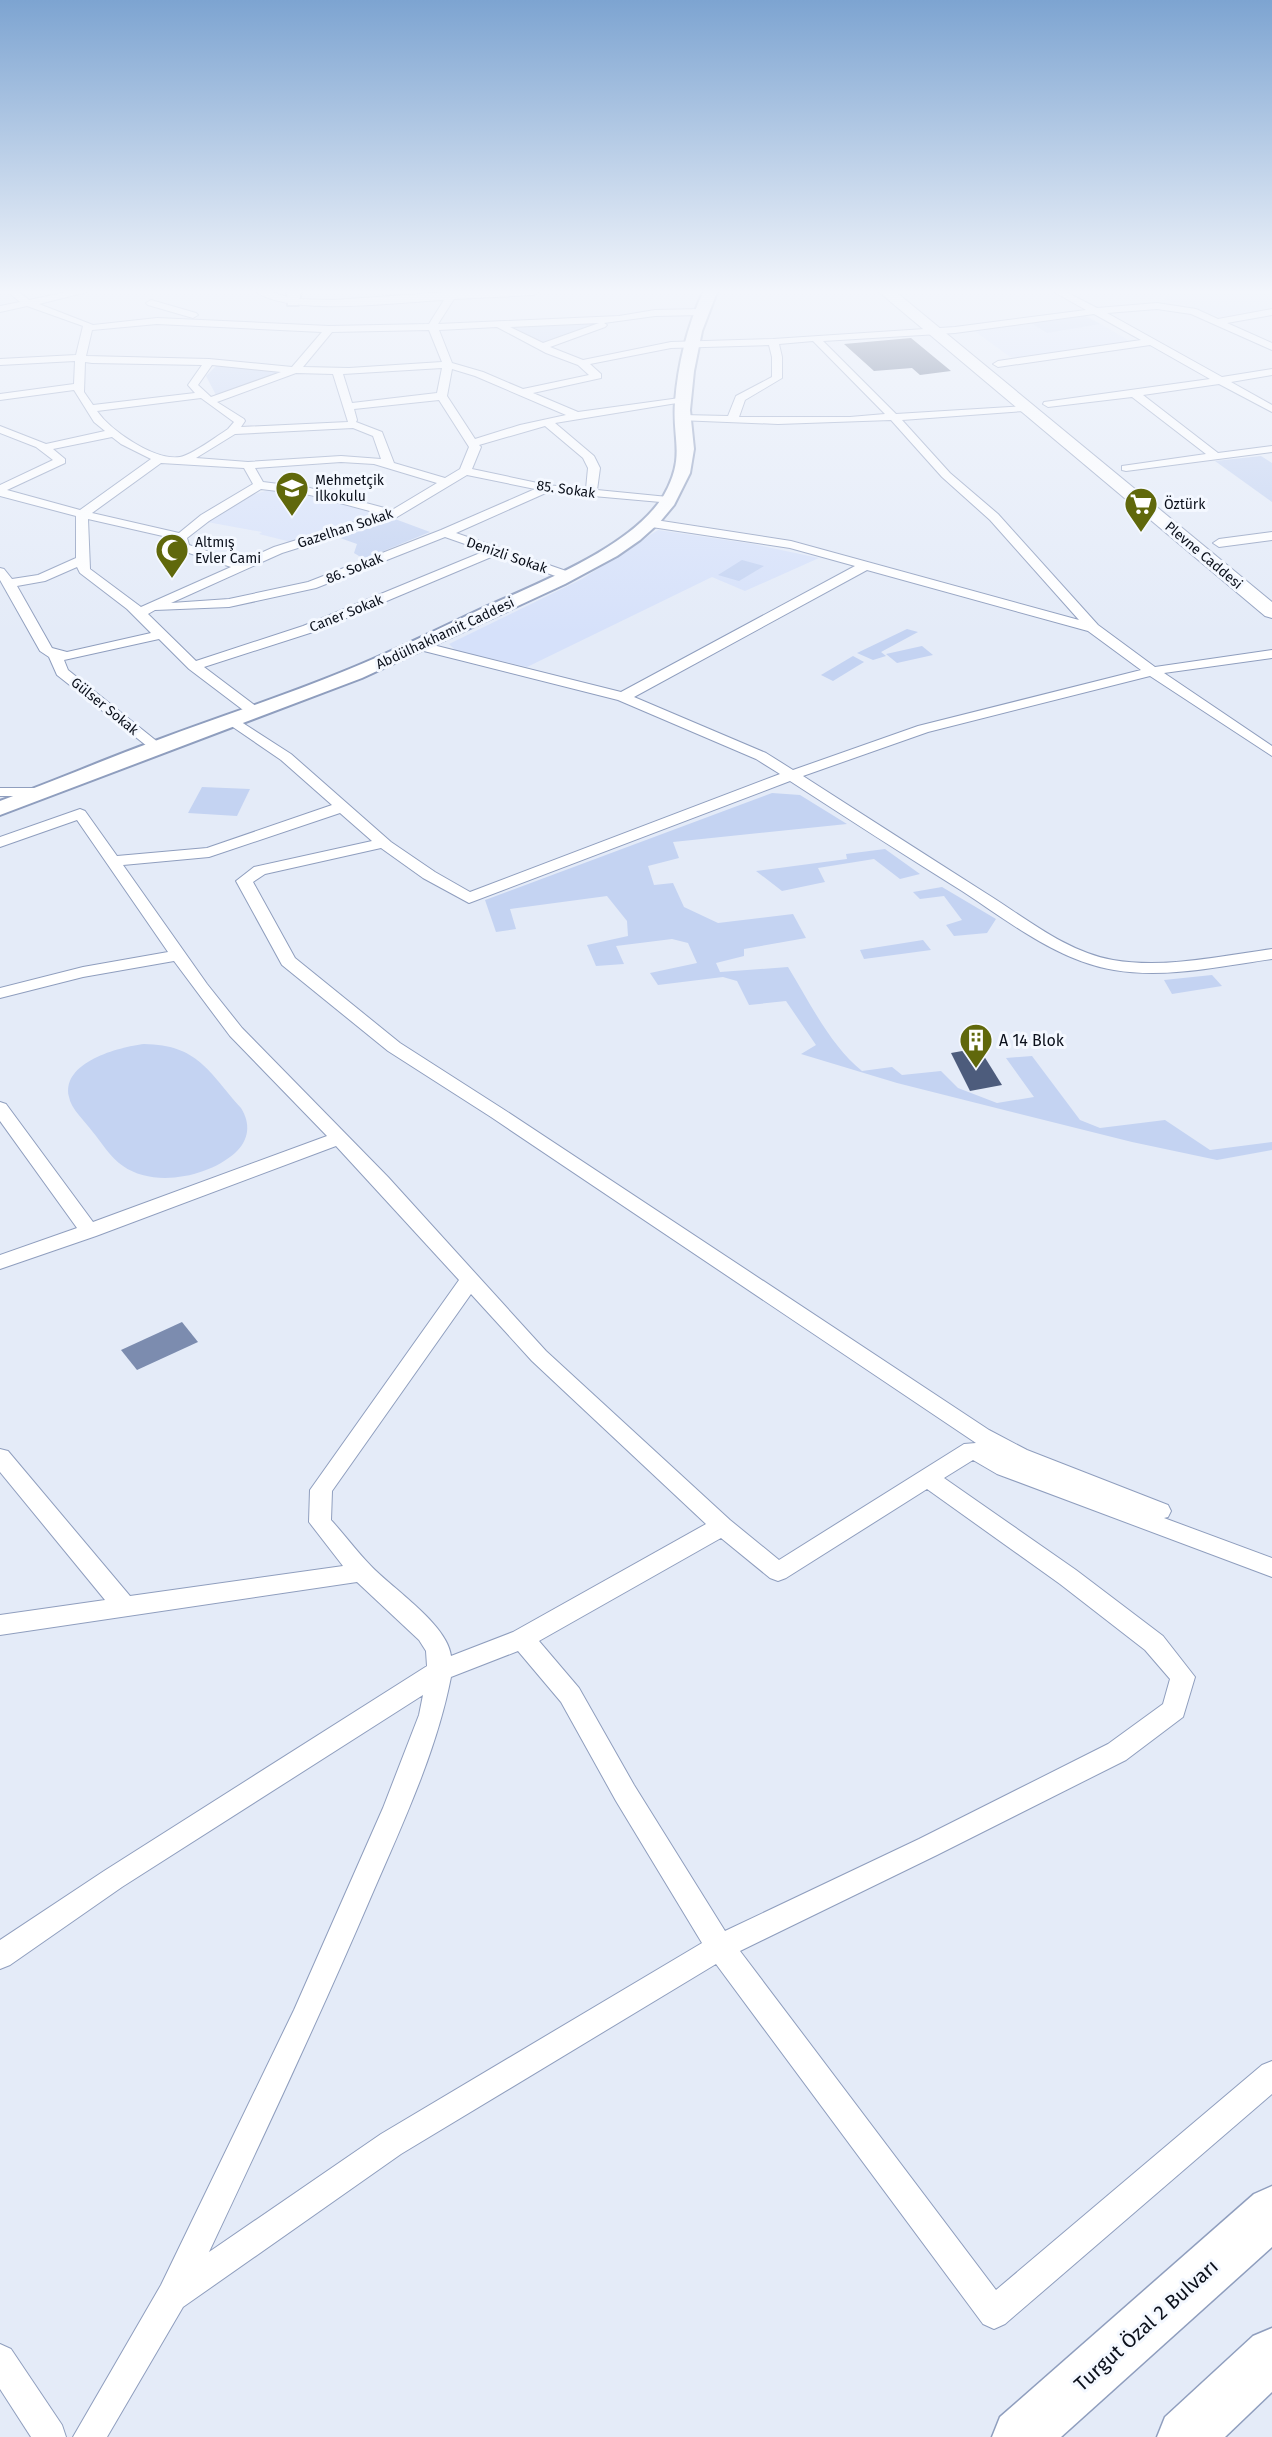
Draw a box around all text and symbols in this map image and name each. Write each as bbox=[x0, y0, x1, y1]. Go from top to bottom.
school or university icon: Mehmetçik İlkokulu bbox=[274, 470, 310, 517]
place label: Mehmetçik İlkokulu bbox=[315, 472, 385, 505]
street label: 85. Sokak bbox=[535, 477, 597, 502]
supermarket icon: Öztürk bbox=[1123, 486, 1159, 533]
place label: Öztürk bbox=[1164, 495, 1206, 513]
street label: Gazelhan Sokak bbox=[295, 505, 396, 552]
street label: Plevne Caddesi bbox=[1161, 518, 1246, 593]
mosque icon: Altmış Evler Cami bbox=[154, 532, 190, 579]
place label: Altmış Evler Cami bbox=[195, 534, 261, 567]
street label: Denizli Sokak bbox=[464, 534, 550, 577]
street label: 86. Sokak bbox=[323, 549, 386, 588]
street label: Caner Sokak bbox=[307, 591, 386, 636]
street label: Abdülhakhamit Caddesi bbox=[373, 594, 517, 673]
street label: Gülser Sokak bbox=[68, 674, 143, 739]
building icon: A 14 Blok bbox=[958, 1022, 994, 1069]
place label: A 14 Blok bbox=[999, 1031, 1065, 1050]
street label: Turgut Özal 2 Bulvarı bbox=[1069, 2254, 1223, 2396]

